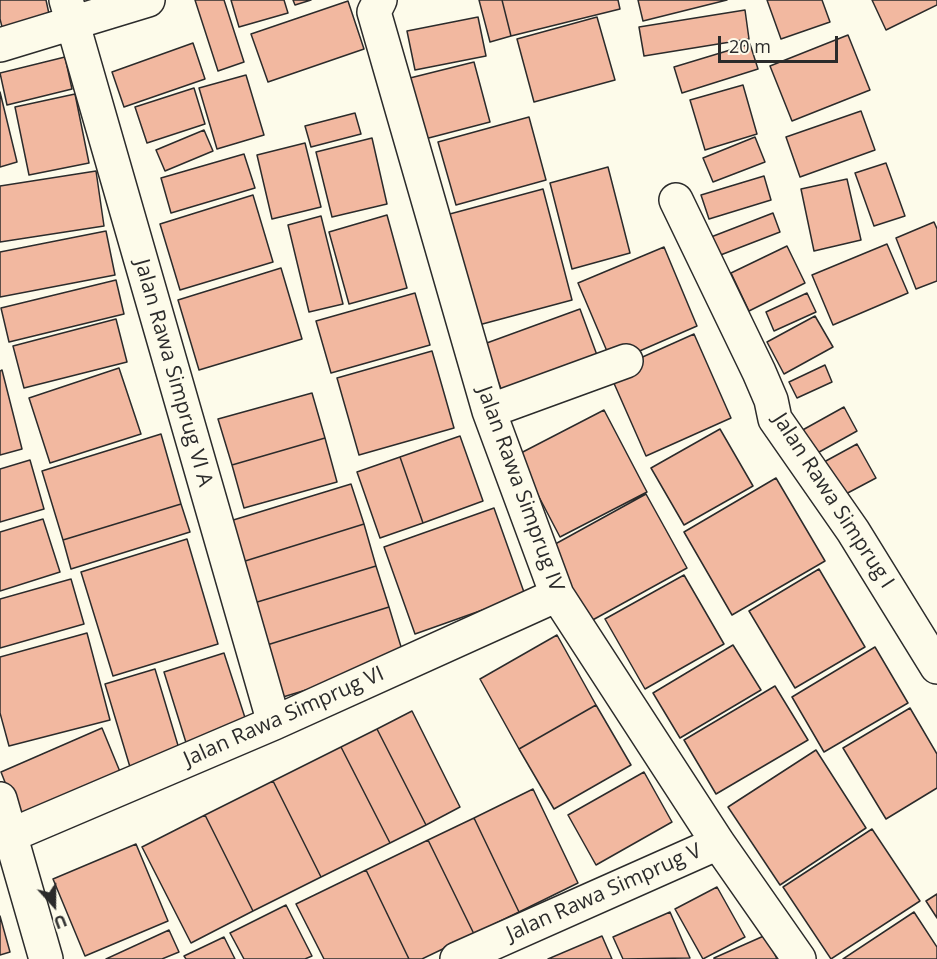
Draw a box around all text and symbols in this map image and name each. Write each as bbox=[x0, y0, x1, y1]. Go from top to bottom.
scale bar bbox=[721, 24, 841, 62]
text: 20 m bbox=[729, 34, 771, 58]
street label: Jalan Rawa Simprug VI A bbox=[128, 256, 218, 490]
street label: Jalan Rawa Simprug IV bbox=[471, 383, 569, 595]
street label: Jalan Rawa Simprug I bbox=[767, 409, 899, 593]
street label: Jalan Rawa Simprug VI bbox=[180, 661, 388, 773]
street label: Jalan Rawa Simprug V bbox=[503, 839, 705, 947]
north arrow bbox=[24, 875, 84, 935]
text: U bbox=[51, 909, 70, 934]

